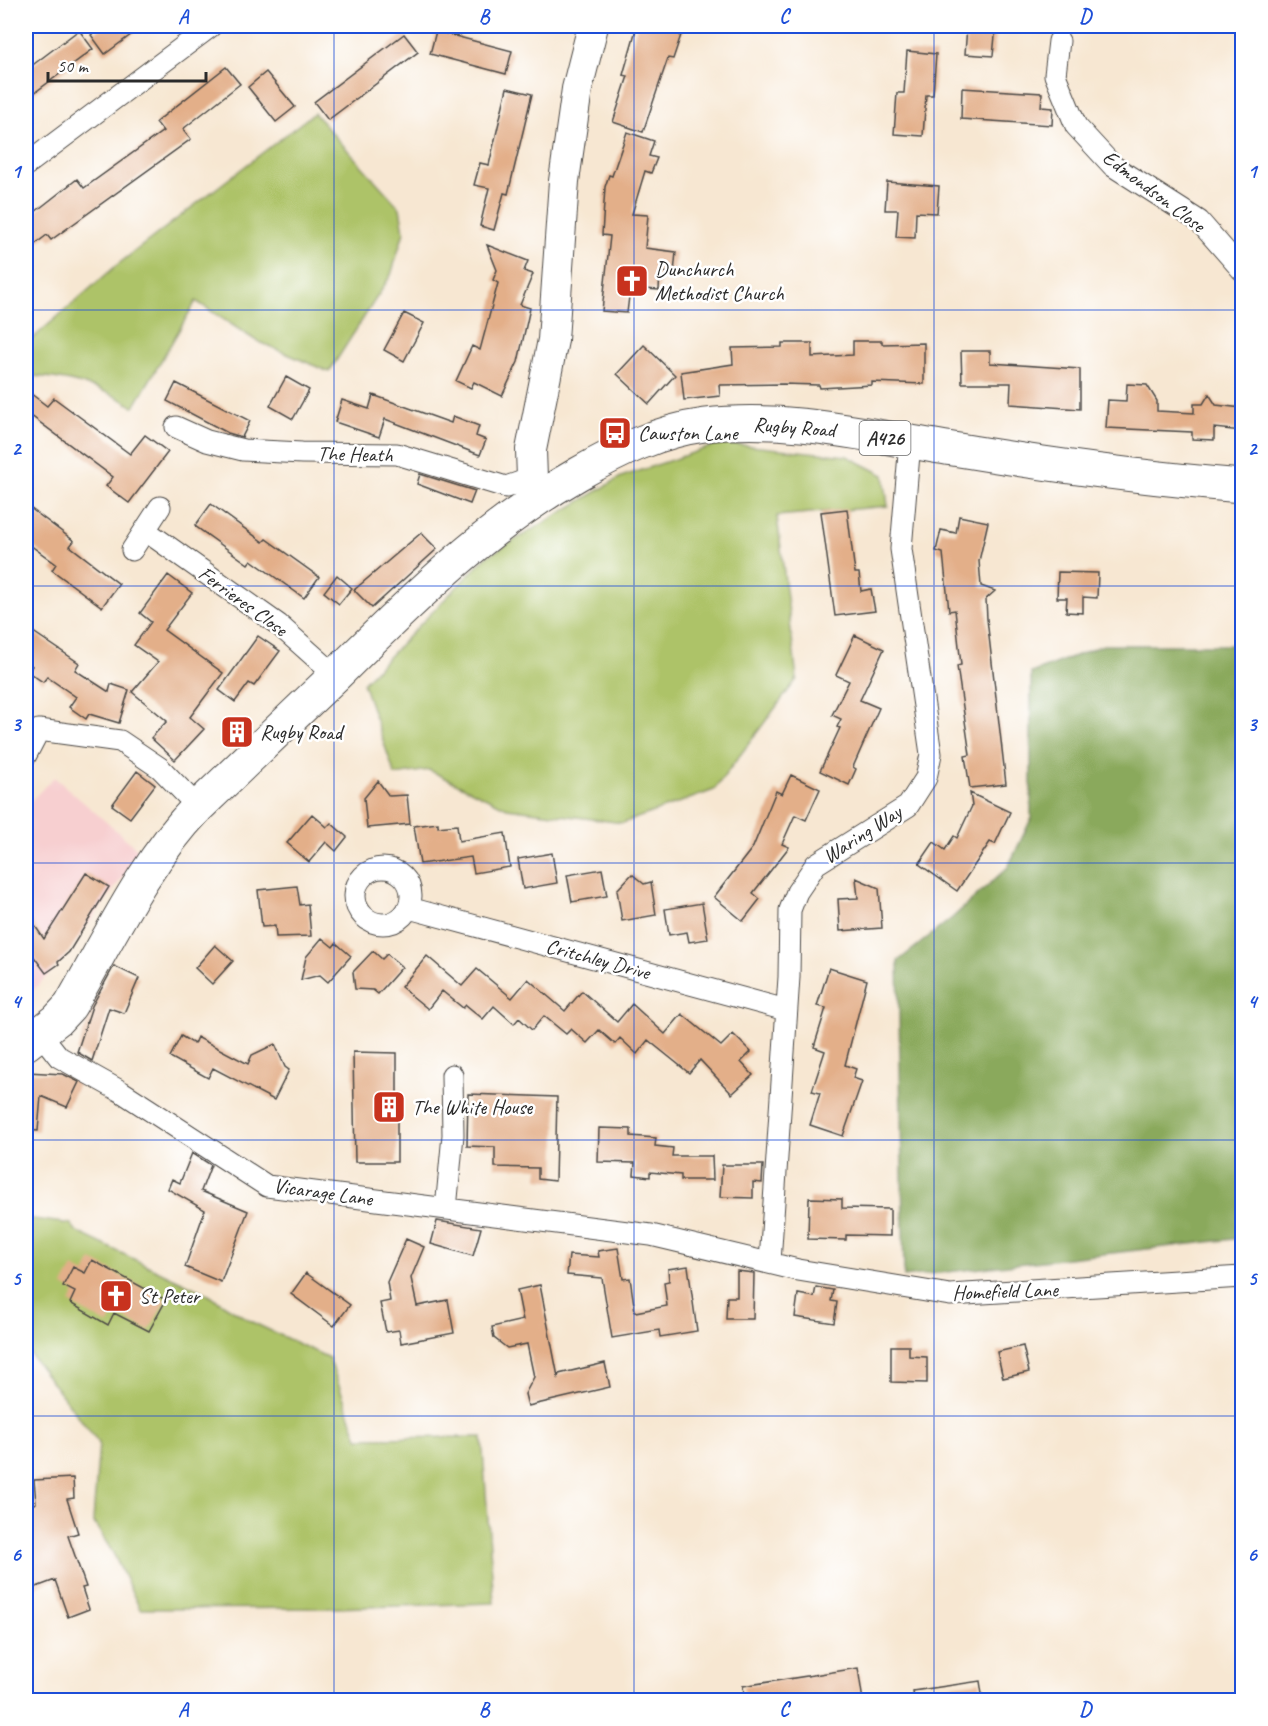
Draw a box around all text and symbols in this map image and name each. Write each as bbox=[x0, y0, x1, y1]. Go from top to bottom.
text: A bbox=[178, 4, 190, 29]
text: B bbox=[479, 4, 491, 29]
text: C bbox=[779, 4, 791, 29]
text: D bbox=[1079, 4, 1093, 29]
scale bar bbox=[48, 45, 206, 83]
text: 50 m bbox=[57, 55, 90, 77]
street label: Edmondson Close bbox=[1098, 144, 1212, 239]
text: 1 bbox=[12, 159, 23, 184]
text: 1 bbox=[1248, 159, 1259, 184]
place label: Dunchurch Methodist Church bbox=[655, 256, 784, 306]
church icon: Dunchurch Methodist Church bbox=[614, 263, 650, 299]
street label: Rugby Road bbox=[752, 411, 840, 443]
bus stop icon: Cawston Lane bbox=[597, 415, 633, 451]
place label: Cawston Lane bbox=[638, 420, 740, 446]
road number: A426 bbox=[860, 421, 910, 455]
text: 2 bbox=[12, 436, 23, 461]
text: 2 bbox=[1248, 436, 1259, 461]
street label: The Heath bbox=[317, 440, 393, 468]
street label: Ferrieres Close bbox=[194, 560, 293, 643]
text: 3 bbox=[12, 712, 23, 737]
text: 3 bbox=[1248, 712, 1259, 737]
building icon: Rugby Road bbox=[219, 714, 255, 750]
place label: Rugby Road bbox=[260, 719, 346, 745]
street label: Waring Way bbox=[818, 798, 908, 869]
street label: Critchley Drive bbox=[543, 933, 655, 986]
text: 4 bbox=[12, 989, 24, 1014]
text: 4 bbox=[1248, 989, 1260, 1014]
building icon: The White House bbox=[371, 1089, 407, 1125]
place label: The White House bbox=[412, 1094, 533, 1120]
street label: Vicarage Lane bbox=[272, 1172, 375, 1212]
text: 5 bbox=[12, 1266, 23, 1291]
text: 5 bbox=[1248, 1266, 1259, 1291]
street label: Homefield Lane bbox=[952, 1276, 1059, 1306]
church icon: St Peter bbox=[98, 1278, 134, 1314]
place label: St Peter bbox=[139, 1283, 201, 1309]
text: 6 bbox=[11, 1542, 22, 1567]
text: 6 bbox=[1247, 1542, 1258, 1567]
text: A bbox=[178, 1697, 190, 1722]
text: B bbox=[479, 1697, 491, 1722]
text: C bbox=[779, 1697, 791, 1722]
text: D bbox=[1079, 1697, 1093, 1722]

